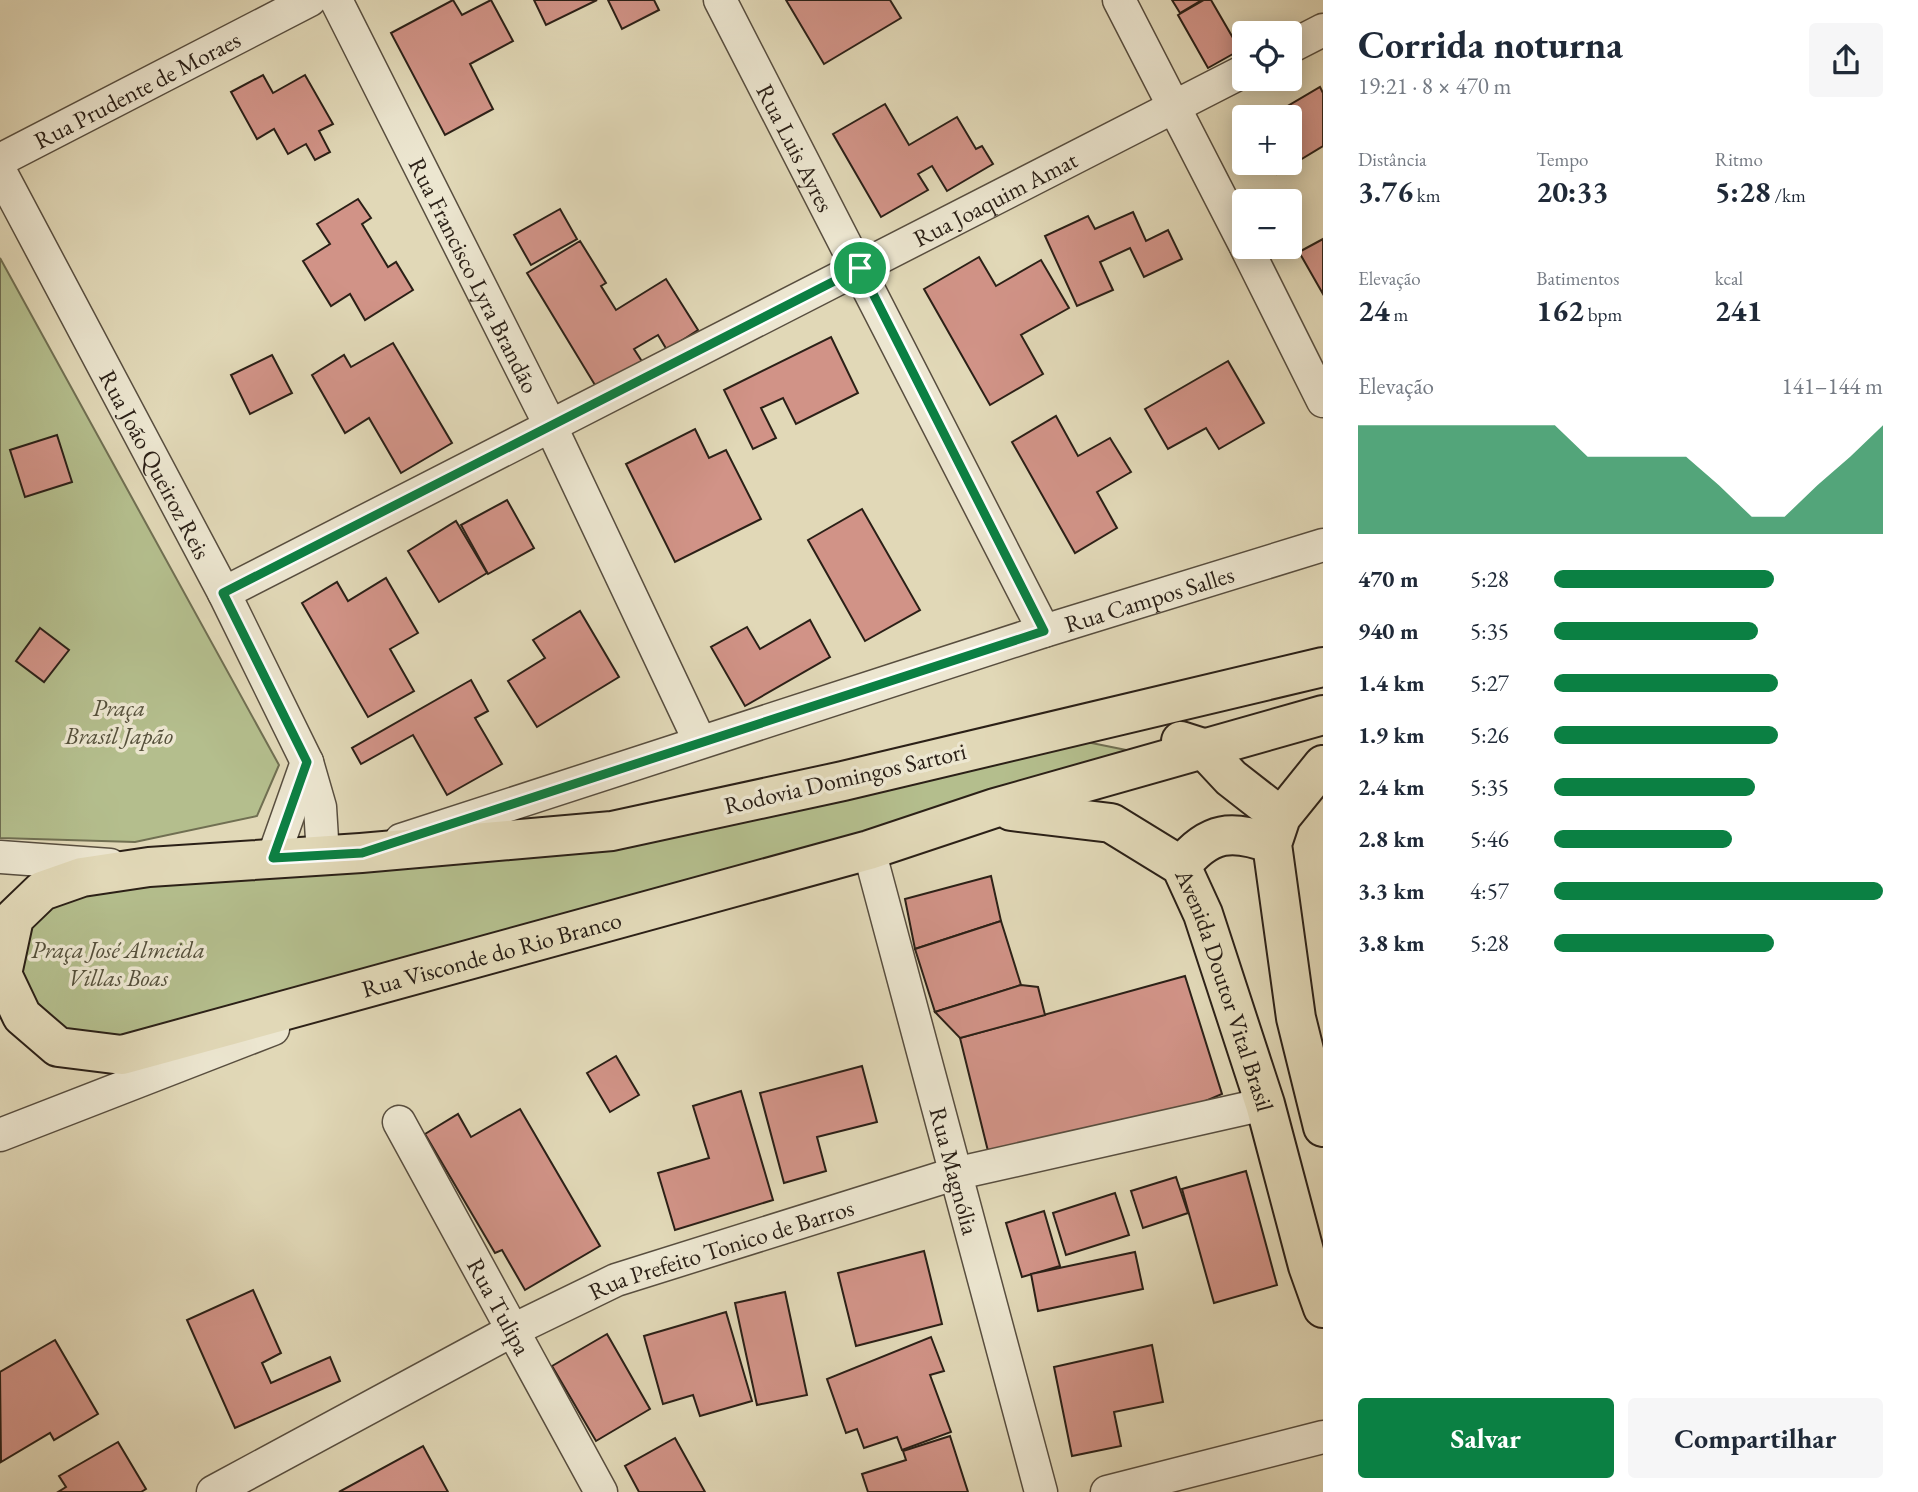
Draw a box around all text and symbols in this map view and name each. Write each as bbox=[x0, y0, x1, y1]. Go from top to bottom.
text: Corrida noturna bbox=[1358, 20, 1623, 69]
map controls bbox=[1232, 21, 1302, 259]
button: locate bbox=[1232, 21, 1302, 91]
street label: Rua Prudente de Moraes bbox=[28, 23, 245, 155]
button: share bbox=[1809, 23, 1883, 97]
text: 19:21 · 8 × 470 m bbox=[1358, 71, 1511, 101]
street label: Rua Luis Ayres bbox=[750, 78, 842, 217]
button: + bbox=[1232, 105, 1302, 175]
street label: Rua Joaquim Amat bbox=[908, 143, 1083, 253]
text: Distância bbox=[1358, 147, 1427, 172]
text: Tempo bbox=[1536, 147, 1589, 172]
text: Ritmo bbox=[1715, 147, 1763, 172]
street label: Rua Francisco Lyra Brandão bbox=[402, 152, 547, 398]
text: 3.76 bbox=[1358, 172, 1413, 211]
text: 20:33 bbox=[1536, 172, 1608, 211]
text: 5:28 bbox=[1715, 172, 1771, 211]
text: km bbox=[1413, 183, 1441, 208]
text: /km bbox=[1771, 183, 1806, 208]
button: − bbox=[1232, 189, 1302, 259]
pin bbox=[830, 238, 890, 298]
icon: arrive bbox=[841, 249, 879, 287]
text: Elevação bbox=[1358, 266, 1421, 291]
text: Batimentos bbox=[1536, 266, 1619, 291]
text: kcal bbox=[1715, 266, 1743, 291]
text: 24 bbox=[1358, 291, 1390, 330]
text: 162 bbox=[1536, 291, 1584, 330]
text: 241 bbox=[1715, 291, 1762, 330]
text: m bbox=[1390, 302, 1408, 327]
text: bpm bbox=[1584, 302, 1622, 327]
street label: Rua João Queiroz Reis bbox=[93, 364, 219, 564]
text: Elevação bbox=[1358, 371, 1434, 401]
text: 141–144 m bbox=[1782, 371, 1883, 401]
street label: Rua Campos Salles bbox=[1060, 558, 1238, 639]
text: 470 m bbox=[1358, 564, 1419, 594]
text: 5:28 bbox=[1470, 564, 1509, 594]
text: 940 m bbox=[1358, 616, 1419, 646]
text: 5:35 bbox=[1470, 616, 1509, 646]
text: 1.4 km bbox=[1358, 668, 1425, 698]
text: 5:27 bbox=[1470, 668, 1509, 698]
park label: Praça Brasil Japão bbox=[64, 692, 173, 751]
text: 1.9 km bbox=[1358, 720, 1425, 750]
text: 5:26 bbox=[1470, 720, 1509, 750]
street label: Rodovia Domingos Sartori bbox=[721, 735, 969, 821]
text: 2.4 km bbox=[1358, 772, 1425, 802]
text: 5:35 bbox=[1470, 772, 1509, 802]
text: 2.8 km bbox=[1358, 824, 1425, 854]
text: 5:46 bbox=[1470, 824, 1509, 854]
street label: Avenida Doutor Vital Brasil bbox=[1168, 863, 1282, 1115]
text: 3.3 km bbox=[1358, 876, 1425, 906]
text: 4:57 bbox=[1470, 876, 1509, 906]
street label: Rua Visconde do Rio Branco bbox=[358, 903, 625, 1004]
text: 3.8 km bbox=[1358, 928, 1425, 958]
text: 5:28 bbox=[1470, 928, 1509, 958]
park label: Praça José Almeida Villas Boas bbox=[31, 934, 205, 993]
street label: Rua Magnólia bbox=[923, 1104, 987, 1238]
street label: Rua Prefeito Tonico de Barros bbox=[583, 1191, 857, 1307]
street label: Rua Tulipa bbox=[461, 1252, 539, 1361]
button: Salvar bbox=[1358, 1398, 1614, 1478]
button: Compartilhar bbox=[1628, 1398, 1883, 1478]

